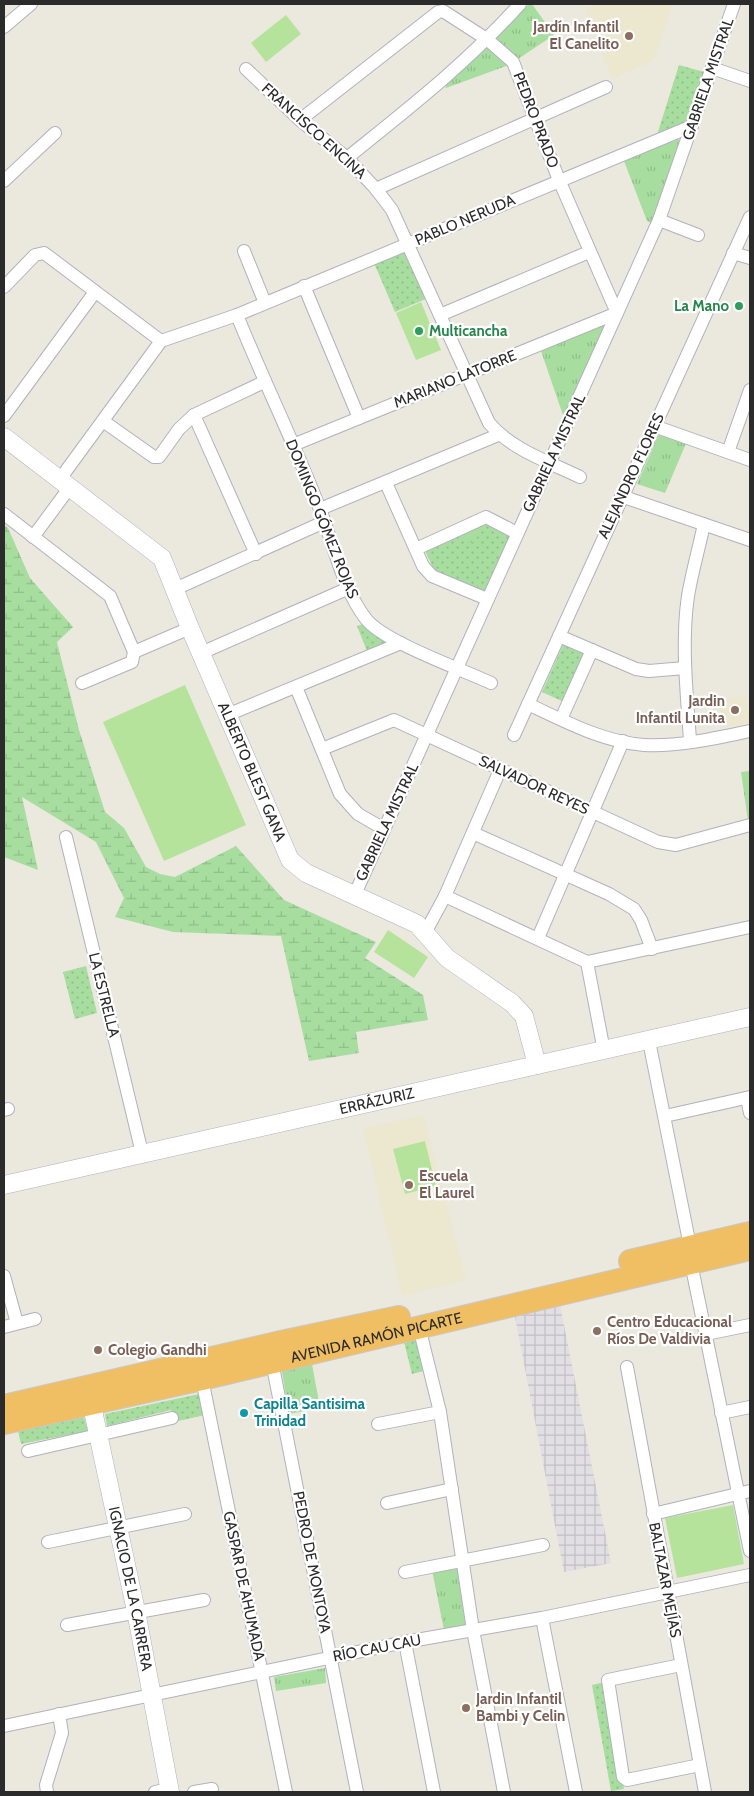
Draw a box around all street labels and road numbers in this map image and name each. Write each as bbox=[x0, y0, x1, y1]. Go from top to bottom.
street label: GABRIELA MISTRAL bbox=[679, 15, 738, 142]
street label: PEDRO PRADO bbox=[509, 70, 563, 170]
street label: FRANCISCO ENCINA bbox=[258, 79, 370, 183]
street label: PABLO NERUDA bbox=[412, 191, 518, 249]
street label: MARIANO LATORRE bbox=[391, 346, 519, 412]
street label: GABRIELA MISTRAL bbox=[519, 391, 589, 515]
street label: ALEJANDRO FLORES bbox=[594, 410, 668, 542]
street label: DOMINGO GÓMEZ ROJAS bbox=[282, 437, 363, 601]
street label: ALBERTO BLEST GANA bbox=[214, 700, 290, 845]
street label: SALVADOR REYES bbox=[476, 752, 592, 818]
street label: GABRIELA MISTRAL bbox=[352, 760, 422, 884]
street label: LA ESTRELLA bbox=[85, 951, 123, 1040]
street label: ERRÁZURIZ bbox=[338, 1084, 416, 1118]
street label: AVENIDA RAMÓN PICARTE bbox=[289, 1309, 464, 1367]
street label: PEDRO DE MONTOYA bbox=[289, 1490, 335, 1635]
street label: IGNACIO DE LA CARRERA bbox=[105, 1505, 156, 1673]
street label: GASPAR DE AHUMADA bbox=[219, 1510, 269, 1663]
street label: BALTAZAR MEJÍAS bbox=[645, 1521, 686, 1639]
street label: RÍO CAU CAU bbox=[331, 1630, 423, 1665]

